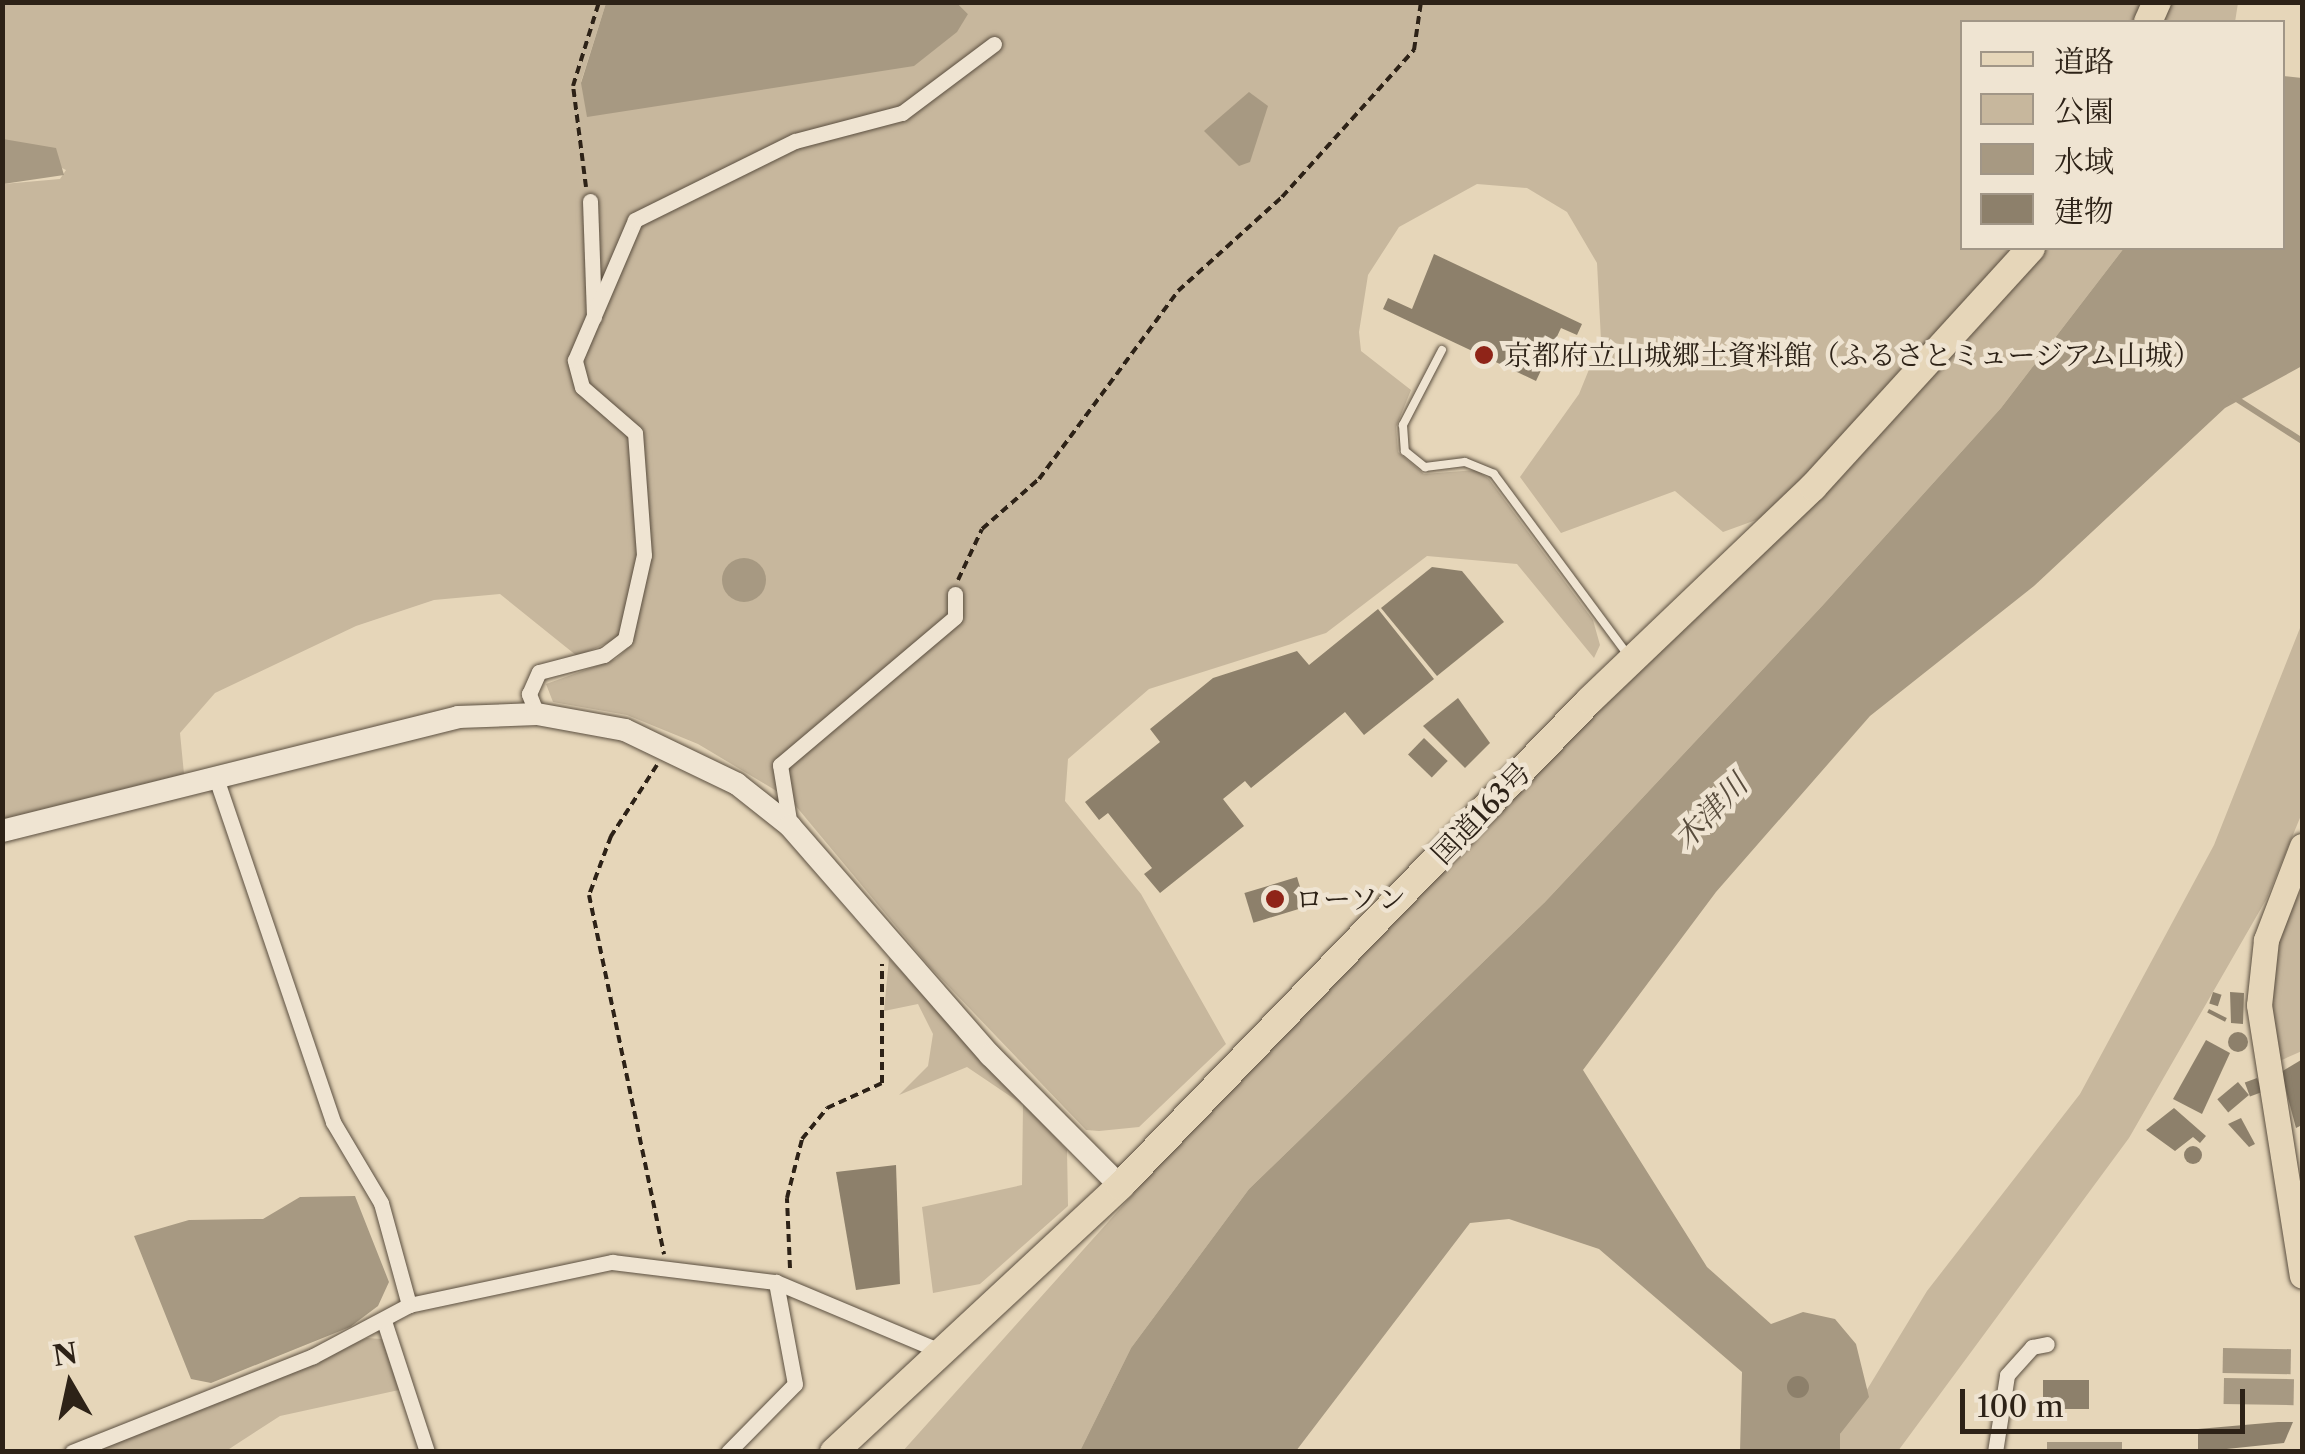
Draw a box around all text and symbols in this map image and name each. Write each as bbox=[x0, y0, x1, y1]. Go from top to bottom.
legend bbox=[1960, 20, 2285, 250]
text: 道路 bbox=[2054, 43, 2114, 80]
text: 公園 bbox=[2054, 93, 2114, 130]
text: 水域 bbox=[2054, 143, 2114, 180]
text: 建物 bbox=[2054, 193, 2114, 230]
place label: 京都府立山城郷土資料館（ふるさとミュージアム山城） bbox=[1504, 338, 2204, 372]
marker: 京都府立山城郷土資料館（ふるさとミュージアム山城） bbox=[1473, 344, 1495, 366]
street label: 国道163号 bbox=[1425, 755, 1537, 871]
water label: 木津川 bbox=[1667, 767, 1755, 857]
place label: ローソン bbox=[1295, 882, 1407, 916]
marker: ローソン bbox=[1264, 888, 1286, 910]
north arrow bbox=[20, 1334, 120, 1434]
text: N bbox=[51, 1336, 80, 1373]
scale bar bbox=[1965, 1369, 2250, 1431]
text: 100 m bbox=[1977, 1388, 2064, 1425]

